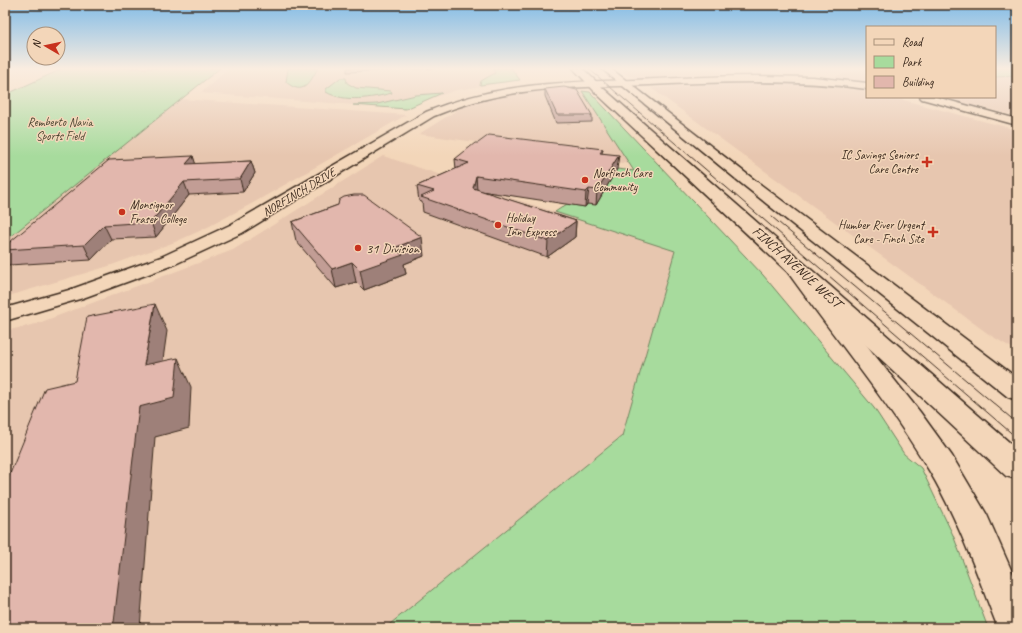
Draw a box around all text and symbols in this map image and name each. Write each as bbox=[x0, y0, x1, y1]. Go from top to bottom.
north arrow bbox=[26, 26, 66, 66]
legend bbox=[866, 26, 996, 98]
text: Road bbox=[902, 34, 924, 50]
text: N bbox=[29, 38, 44, 49]
text: Park bbox=[902, 54, 923, 70]
text: Building bbox=[902, 74, 934, 90]
park label: Remberto Navia Sports Field bbox=[27, 114, 94, 144]
place label: IC Savings Seniors Care Centre bbox=[841, 147, 920, 177]
marker: IC Savings Seniors Care Centre bbox=[921, 156, 933, 168]
street label: NORFINCH DRIVE bbox=[260, 163, 340, 220]
place label: Norfinch Care Community bbox=[593, 165, 653, 195]
marker: Norfinch Care Community bbox=[580, 175, 590, 185]
place label: Monsignor Fraser College bbox=[130, 197, 187, 227]
marker: Monsignor Fraser College bbox=[117, 207, 127, 217]
place label: Holiday Inn Express bbox=[506, 210, 558, 240]
place label: Humber River Urgent Care - Finch Site bbox=[838, 217, 926, 247]
marker: Holiday Inn Express bbox=[493, 220, 503, 230]
street label: FINCH AVENUE WEST bbox=[749, 222, 848, 314]
marker: Humber River Urgent Care - Finch Site bbox=[927, 226, 939, 238]
place label: 31 Division bbox=[366, 240, 420, 257]
marker: 31 Division bbox=[353, 243, 363, 253]

